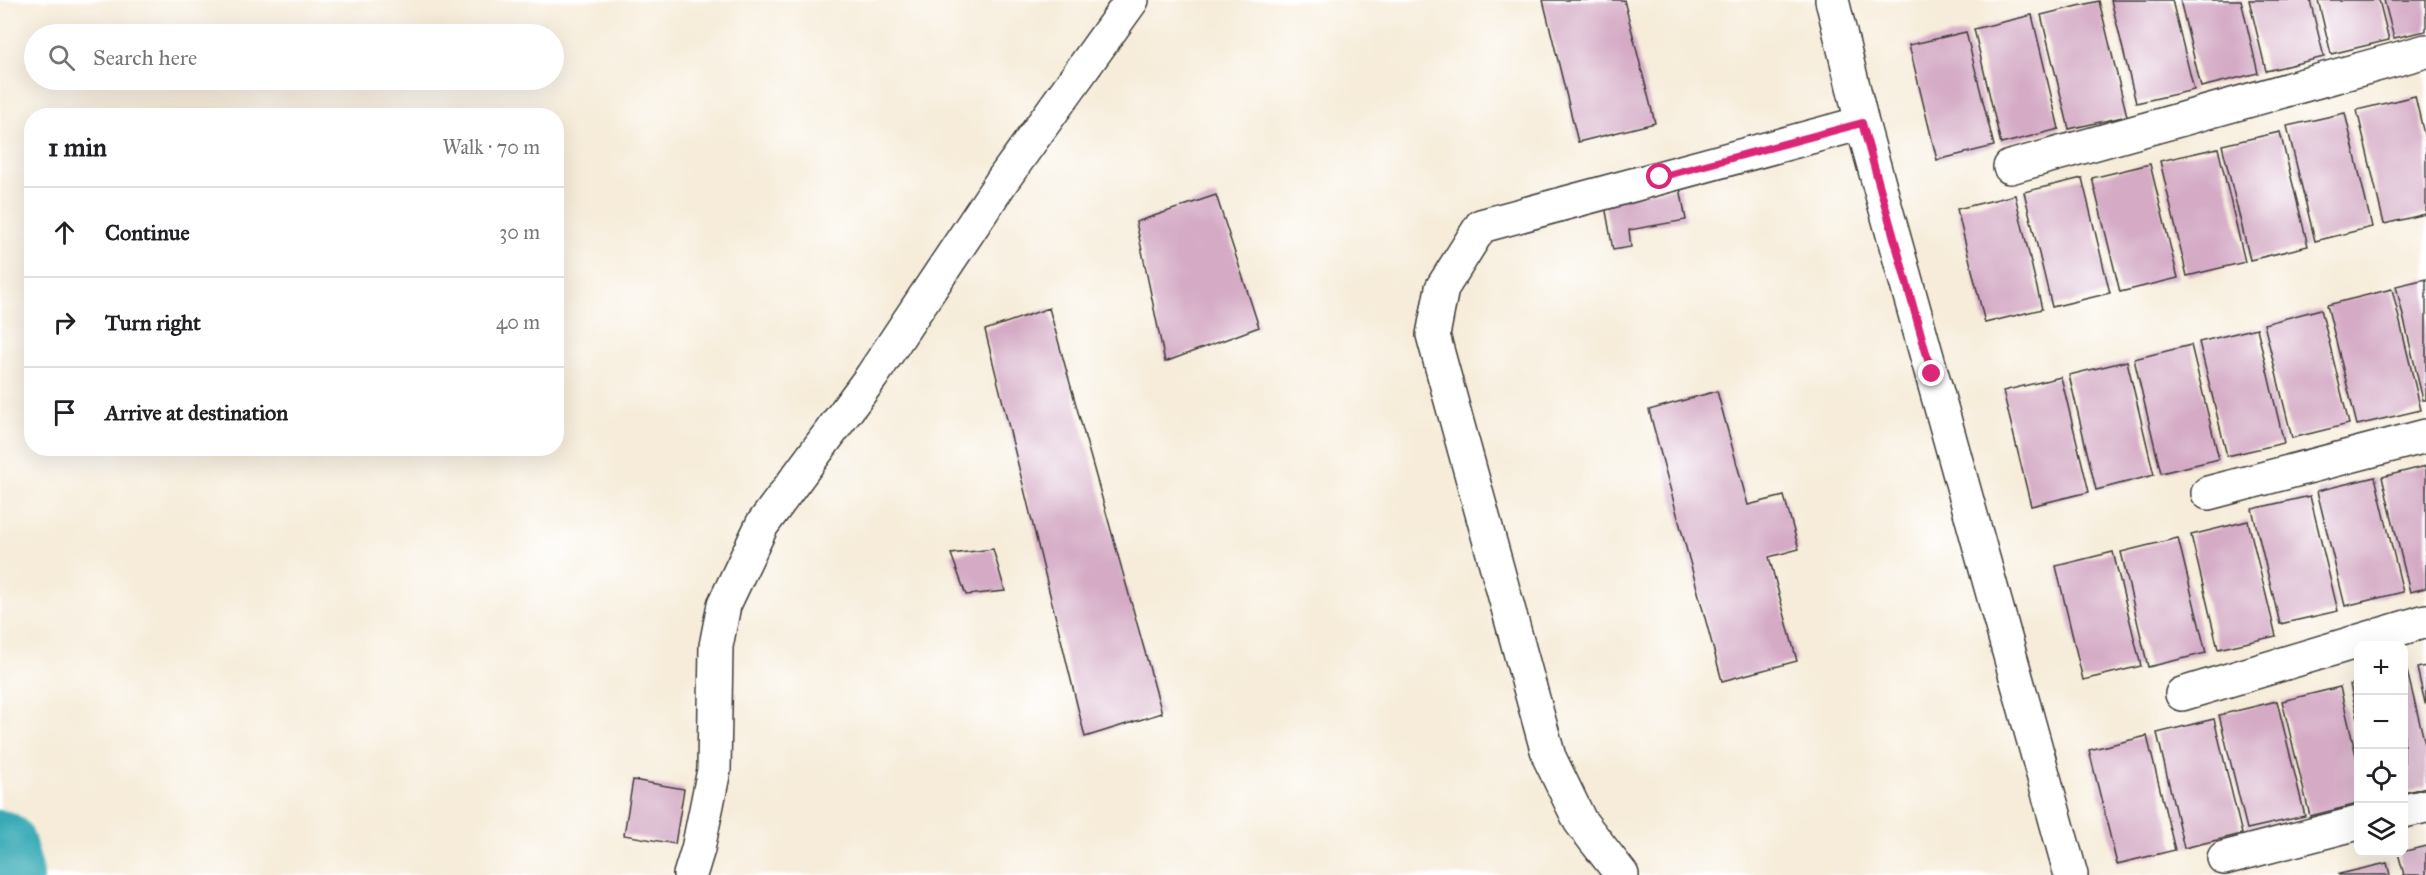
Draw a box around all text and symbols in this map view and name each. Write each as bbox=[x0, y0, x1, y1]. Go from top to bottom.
search box bbox=[24, 24, 564, 90]
icon: search bbox=[45, 41, 78, 74]
text: Search here bbox=[93, 44, 197, 71]
text: 1 min bbox=[48, 131, 107, 163]
text: Walk · 70 m bbox=[442, 135, 540, 159]
route start bbox=[1646, 163, 1672, 189]
icon: ahead bbox=[48, 216, 81, 249]
text: Continue bbox=[105, 219, 190, 246]
text: 30 m bbox=[499, 220, 540, 244]
icon: right bbox=[48, 306, 81, 339]
text: Turn right bbox=[105, 309, 201, 336]
text: 40 m bbox=[496, 310, 540, 334]
route end bbox=[1918, 360, 1944, 386]
icon: arrive bbox=[48, 396, 81, 429]
text: Arrive at destination bbox=[105, 399, 288, 426]
map controls bbox=[2354, 641, 2408, 857]
button: + bbox=[2354, 641, 2408, 695]
button: − bbox=[2354, 695, 2408, 749]
button: locate bbox=[2354, 749, 2408, 803]
button: layers bbox=[2354, 803, 2408, 857]

